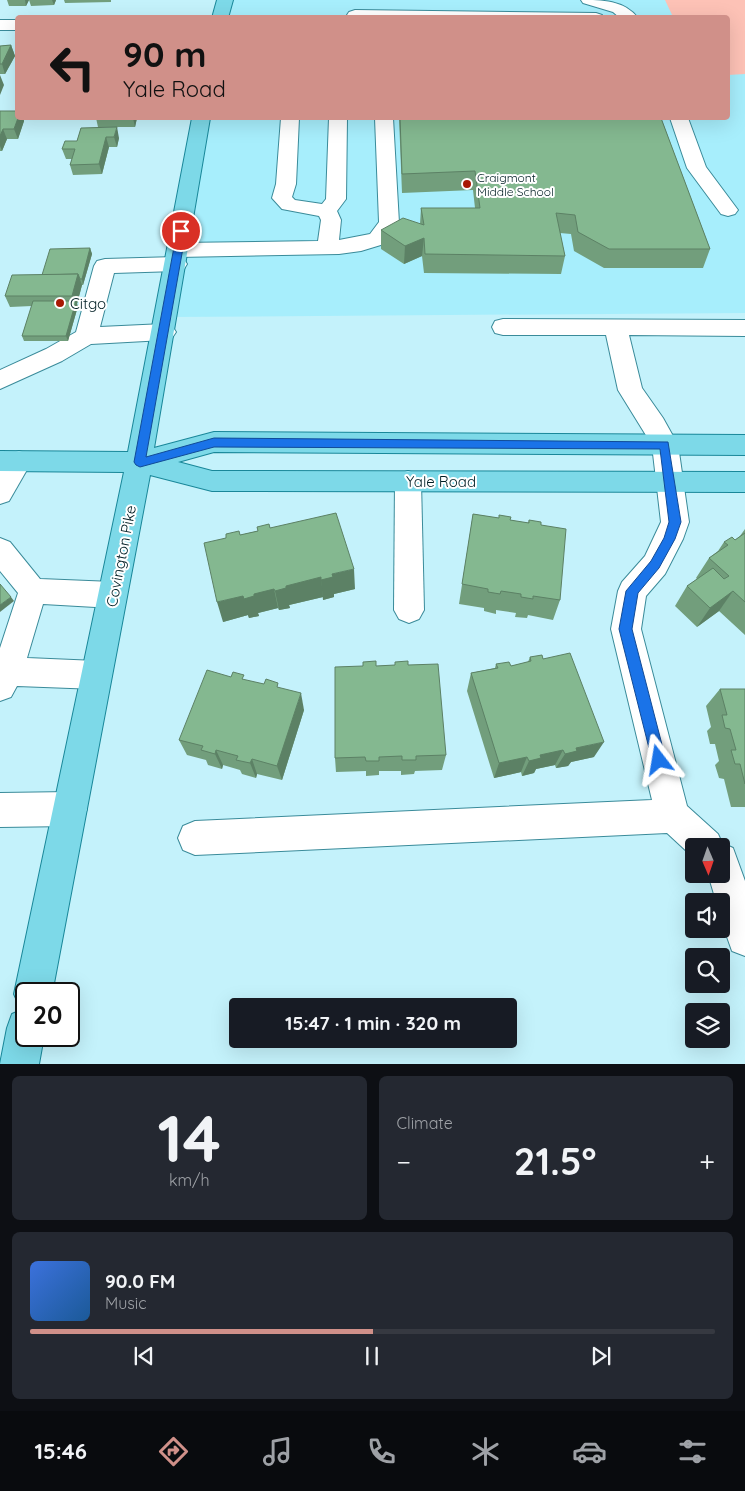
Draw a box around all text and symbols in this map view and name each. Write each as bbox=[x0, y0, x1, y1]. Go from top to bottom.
text: 90 m bbox=[123, 32, 206, 76]
icon: left bbox=[40, 35, 105, 100]
text: Yale Road bbox=[123, 75, 226, 103]
place label: Craigmont Middle School bbox=[477, 170, 554, 199]
marker: Craigmont Middle School bbox=[461, 178, 473, 190]
pin bbox=[160, 210, 202, 252]
icon: arrive bbox=[167, 217, 195, 245]
place label: Citgo bbox=[70, 294, 106, 313]
marker: Citgo bbox=[54, 297, 66, 309]
street label: Yale Road bbox=[406, 472, 476, 491]
street label: Covington Pike bbox=[102, 504, 140, 608]
position arrow bbox=[632, 733, 684, 785]
north arrow bbox=[685, 838, 730, 882]
map controls bbox=[685, 838, 730, 1048]
button: sound bbox=[685, 893, 730, 938]
button: search bbox=[685, 948, 730, 993]
speed limit sign: 20 bbox=[15, 982, 80, 1047]
button: layers bbox=[685, 1003, 730, 1048]
text: 15:47 · 1 min · 320 m bbox=[285, 1011, 461, 1035]
text: 14 bbox=[157, 1097, 221, 1178]
text: Climate bbox=[397, 1113, 453, 1133]
text: 21.5° bbox=[514, 1137, 596, 1185]
text: − bbox=[397, 1144, 411, 1179]
text: + bbox=[699, 1144, 715, 1179]
text: km/h bbox=[169, 1170, 210, 1190]
text: 90.0 FM bbox=[105, 1269, 175, 1293]
text: Music bbox=[105, 1293, 147, 1313]
icon: previous bbox=[130, 1342, 158, 1370]
icon: pause bbox=[358, 1342, 386, 1370]
icon: next bbox=[587, 1342, 615, 1370]
icon: directions bbox=[156, 1434, 191, 1469]
icon: music bbox=[260, 1434, 295, 1469]
icon: phone bbox=[364, 1434, 399, 1469]
icon: climate bbox=[468, 1434, 503, 1469]
icon: car bbox=[572, 1434, 607, 1469]
icon: filters bbox=[675, 1434, 710, 1469]
text: 15:46 bbox=[34, 1437, 87, 1465]

